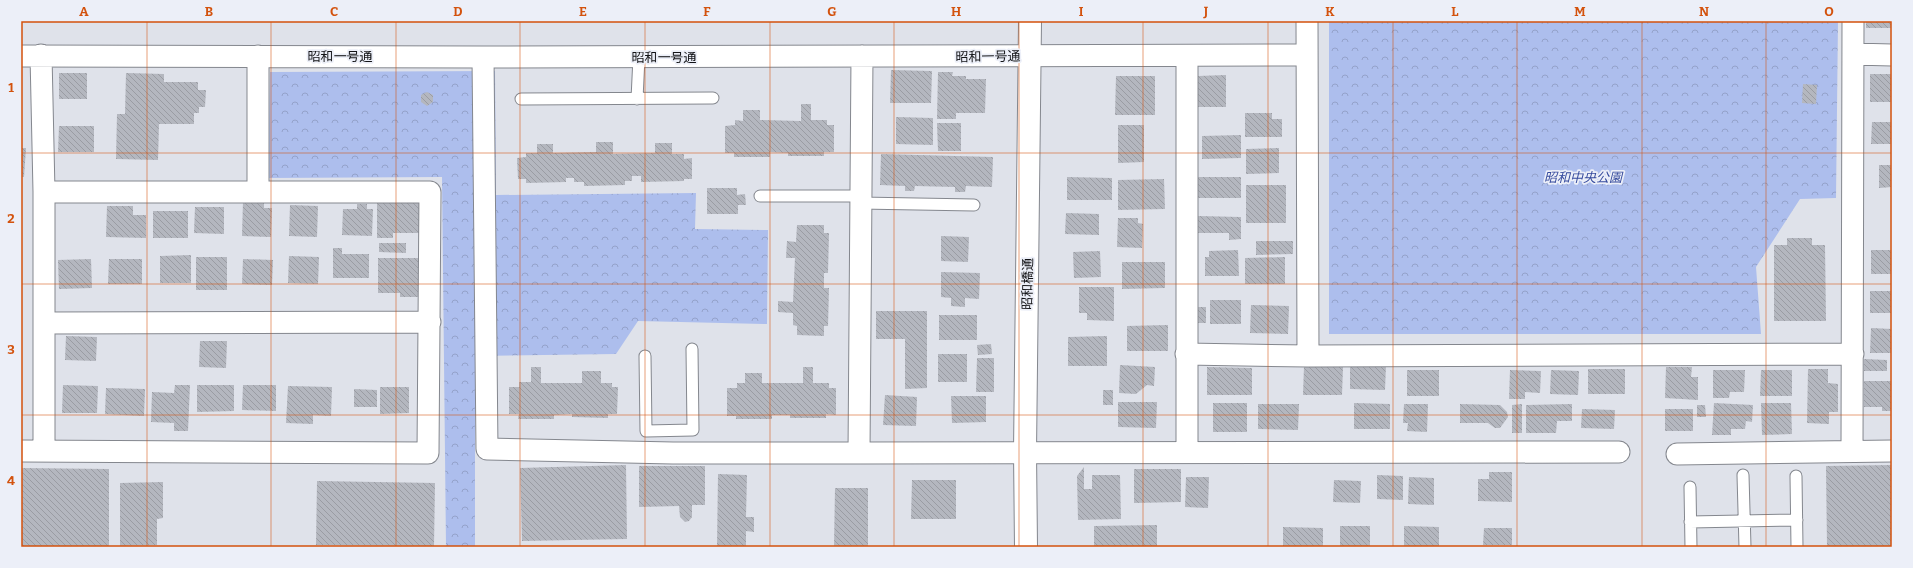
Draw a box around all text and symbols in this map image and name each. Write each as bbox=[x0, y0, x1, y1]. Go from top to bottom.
text: A bbox=[79, 4, 89, 19]
text: B bbox=[205, 4, 213, 19]
text: C bbox=[330, 4, 338, 19]
text: D bbox=[453, 4, 463, 19]
text: E bbox=[579, 4, 587, 19]
text: F bbox=[703, 4, 711, 19]
text: G bbox=[827, 4, 837, 19]
text: H bbox=[951, 4, 961, 19]
text: I bbox=[1079, 4, 1084, 19]
text: J bbox=[1203, 4, 1209, 19]
text: K bbox=[1325, 4, 1335, 19]
text: L bbox=[1451, 4, 1459, 19]
text: M bbox=[1574, 4, 1586, 19]
text: N bbox=[1699, 4, 1709, 19]
text: O bbox=[1824, 4, 1834, 19]
street label: 昭和一号通 bbox=[955, 48, 1021, 65]
street label: 昭和一号通 bbox=[307, 49, 373, 64]
street label: 昭和一号通 bbox=[631, 50, 697, 65]
text: 1 bbox=[8, 80, 14, 95]
park label: 昭和中央公園 bbox=[1544, 170, 1624, 185]
text: 2 bbox=[7, 211, 15, 226]
street label: 昭和橋通 bbox=[1020, 258, 1035, 310]
text: 3 bbox=[7, 342, 15, 357]
text: 4 bbox=[7, 473, 15, 488]

